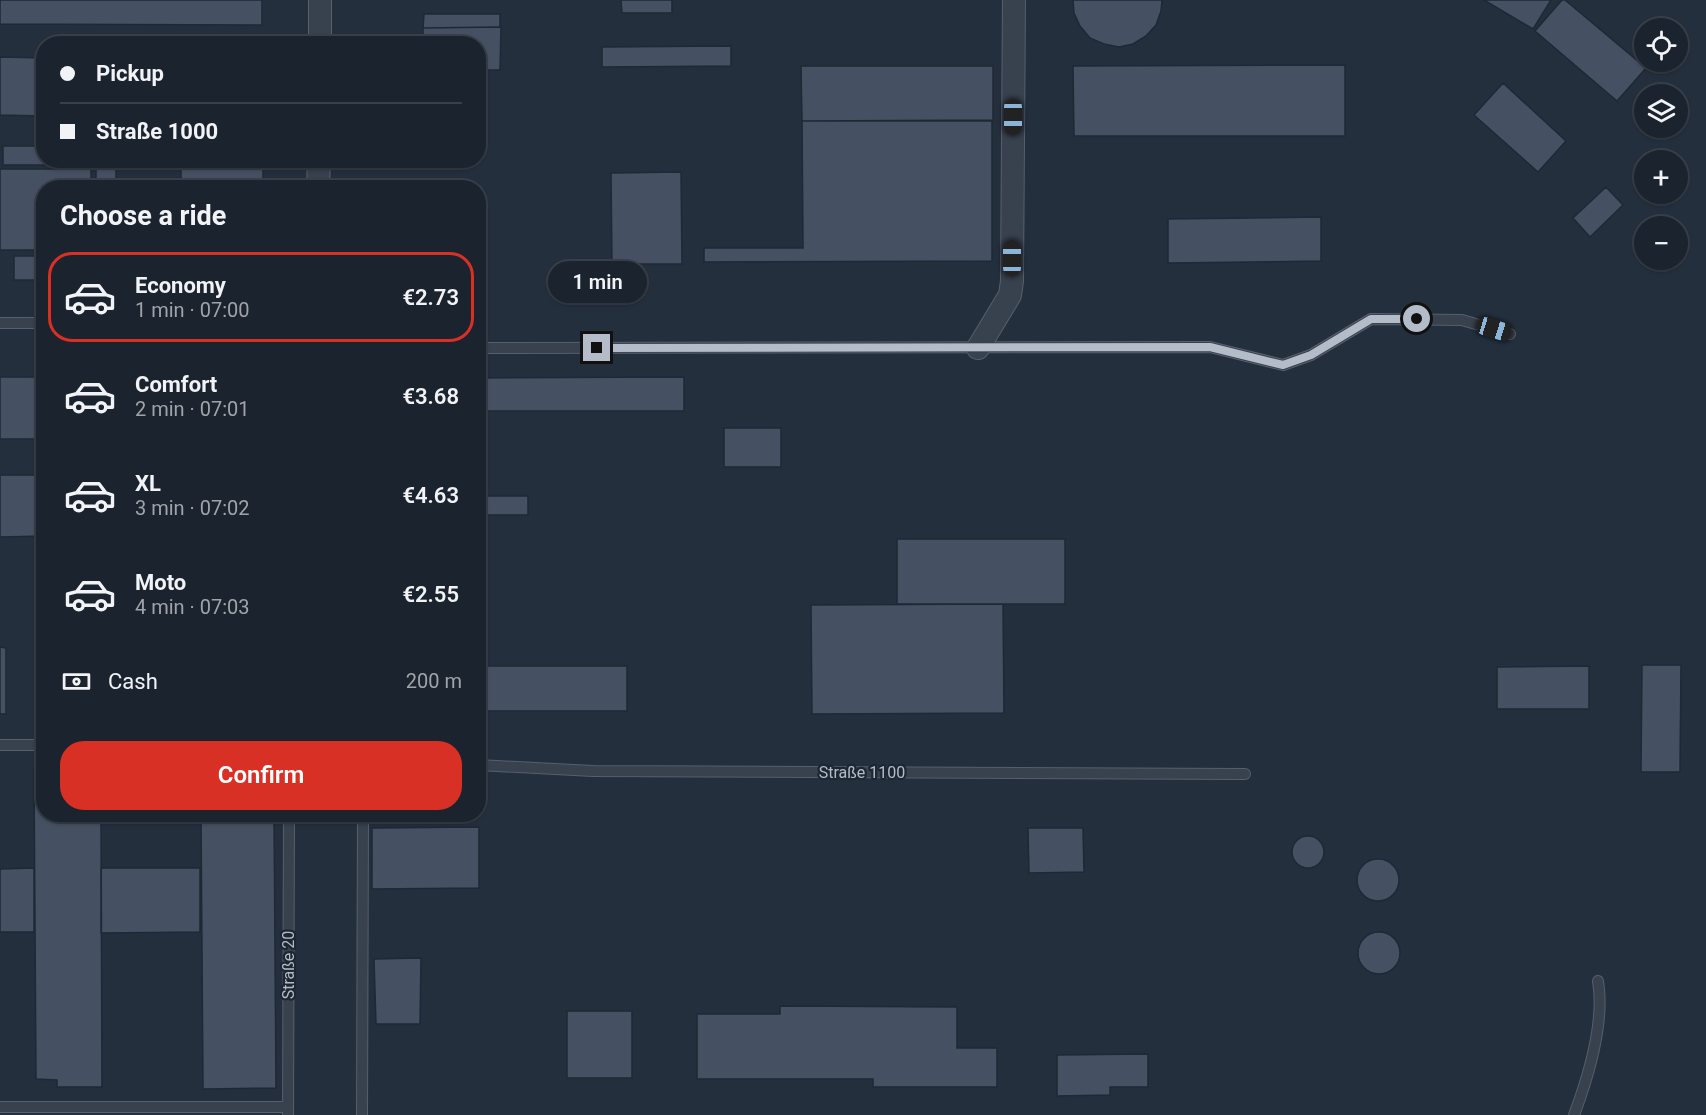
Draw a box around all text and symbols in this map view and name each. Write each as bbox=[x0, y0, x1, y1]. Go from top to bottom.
map controls bbox=[1634, 18, 1688, 270]
button: locate bbox=[1634, 18, 1688, 72]
text: Pickup bbox=[96, 61, 164, 86]
button: layers bbox=[1634, 84, 1688, 138]
car bbox=[1004, 99, 1022, 135]
text: Straße 1000 bbox=[96, 119, 218, 144]
button: + bbox=[1634, 150, 1688, 204]
text: Choose a ride bbox=[60, 200, 226, 232]
button: − bbox=[1634, 216, 1688, 270]
car bbox=[1003, 240, 1021, 276]
callout: 1 min bbox=[548, 261, 646, 303]
icon: car bbox=[63, 270, 117, 324]
text: 1 min bbox=[572, 270, 623, 294]
text: Economy bbox=[135, 273, 226, 298]
text: €2.73 bbox=[402, 285, 459, 310]
text: 1 min · 07:00 bbox=[135, 298, 250, 322]
route start bbox=[1403, 305, 1430, 332]
car bbox=[1474, 315, 1514, 343]
route end bbox=[583, 334, 610, 361]
icon: car bbox=[63, 369, 117, 423]
text: Comfort bbox=[135, 372, 217, 397]
text: €3.68 bbox=[402, 384, 459, 409]
text: 2 min · 07:01 bbox=[135, 397, 250, 421]
icon: car bbox=[63, 468, 117, 522]
text: XL bbox=[135, 471, 161, 496]
text: €4.63 bbox=[402, 483, 459, 508]
text: 3 min · 07:02 bbox=[135, 496, 250, 520]
icon: car bbox=[63, 567, 117, 621]
text: Moto bbox=[135, 570, 186, 595]
text: €2.55 bbox=[402, 582, 459, 607]
text: 4 min · 07:03 bbox=[135, 595, 250, 619]
icon: cash bbox=[60, 665, 93, 698]
text: Cash bbox=[108, 669, 158, 694]
text: 200 m bbox=[406, 669, 462, 693]
button: Confirm bbox=[60, 741, 462, 810]
street label: Straße 1100 bbox=[819, 763, 905, 782]
street label: Straße 20 bbox=[279, 931, 298, 999]

